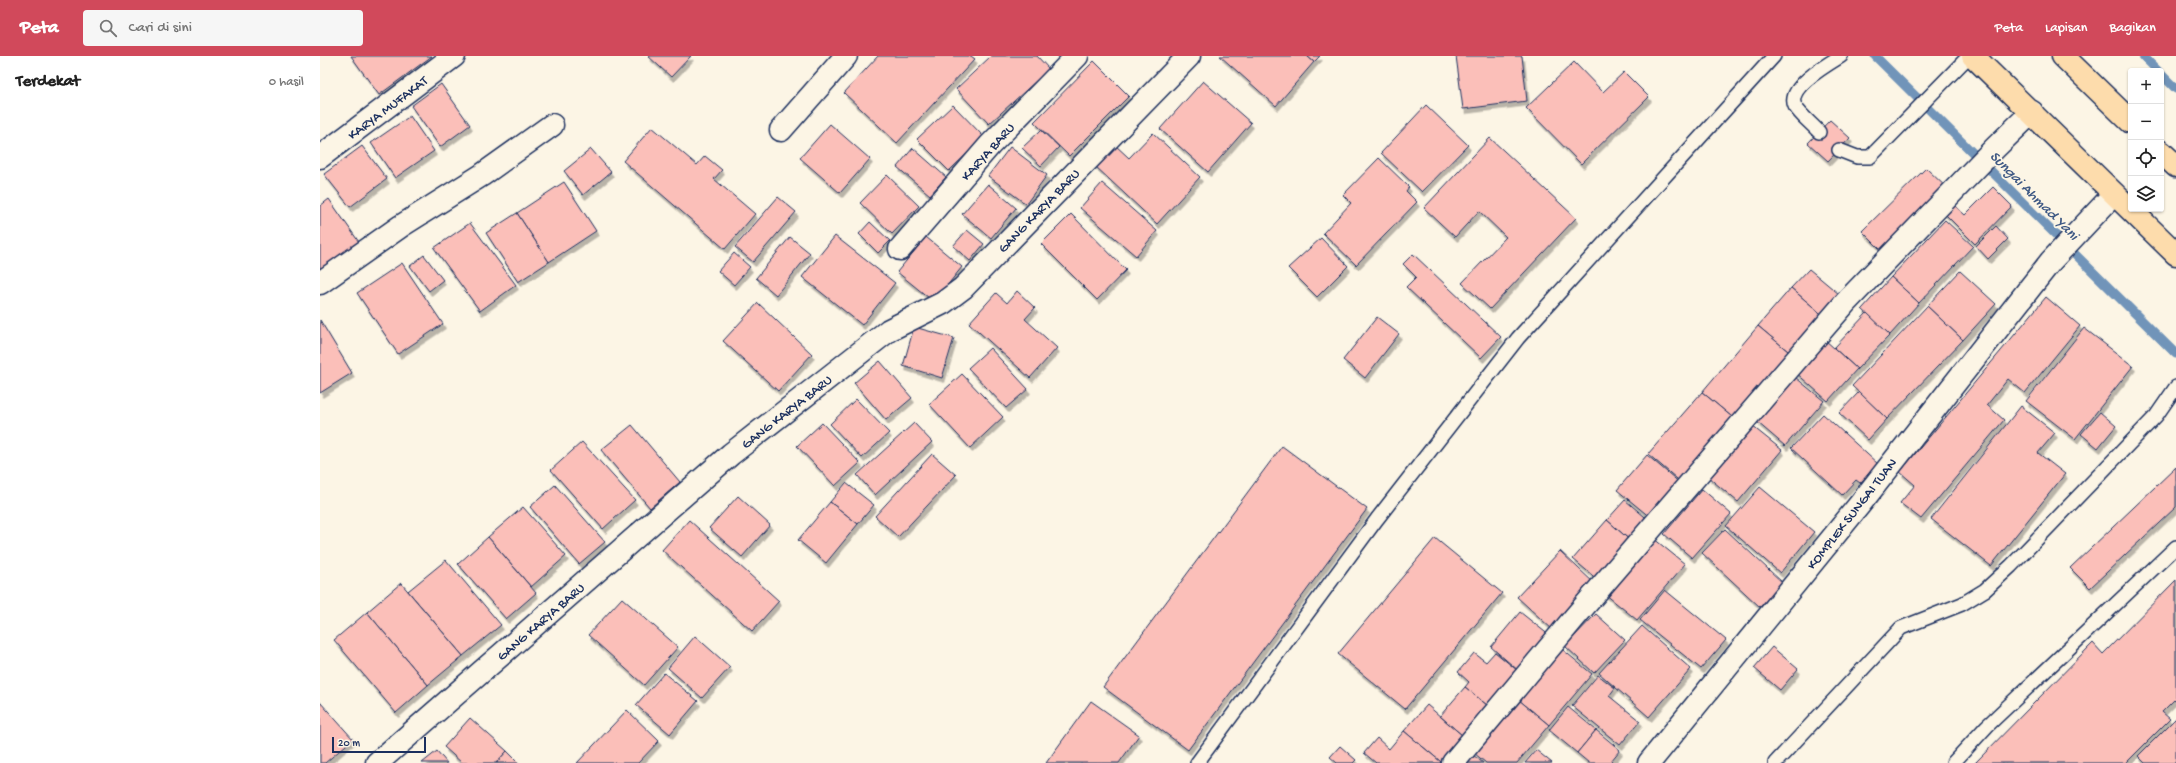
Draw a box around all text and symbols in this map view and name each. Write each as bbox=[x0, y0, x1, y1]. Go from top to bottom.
search box bbox=[83, 10, 363, 46]
text: Peta bbox=[20, 17, 59, 40]
icon: search bbox=[97, 17, 119, 39]
text: Cari di sini bbox=[129, 19, 192, 37]
text: Peta bbox=[1995, 20, 2023, 37]
text: Lapisan bbox=[2045, 20, 2087, 37]
text: Bagikan bbox=[2109, 20, 2156, 37]
map controls bbox=[2128, 68, 2164, 212]
button: + bbox=[2128, 68, 2164, 104]
text: Terdekat bbox=[16, 72, 80, 92]
street label: KARYA MUFAKAT bbox=[345, 73, 432, 145]
text: 0 hasil bbox=[269, 75, 304, 90]
button: − bbox=[2128, 104, 2164, 140]
street label: KARYA BARU bbox=[958, 120, 1019, 185]
button: locate bbox=[2128, 140, 2164, 176]
water label: Sungai Ahmad Yani bbox=[1985, 148, 2083, 246]
street label: GANG KARYA BARU bbox=[995, 166, 1084, 257]
button: layers bbox=[2128, 176, 2164, 212]
street label: GANG KARYA BARU bbox=[739, 372, 836, 454]
street label: KOMPLEK SUNGAI TUAN bbox=[1804, 455, 1902, 574]
street label: GANG KARYA BARU bbox=[494, 580, 589, 666]
scale bar bbox=[332, 735, 426, 754]
text: 20 m bbox=[338, 738, 360, 750]

